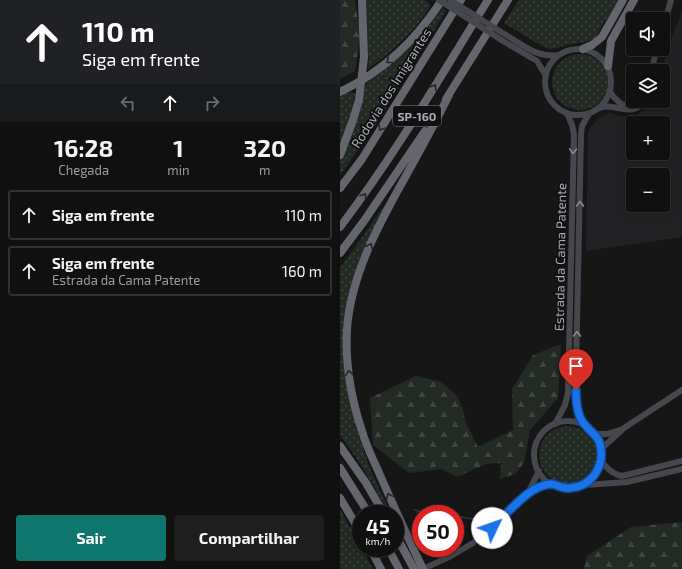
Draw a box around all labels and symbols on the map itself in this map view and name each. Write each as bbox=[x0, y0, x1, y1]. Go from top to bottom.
street label: Rodovia dos Imigrantes bbox=[348, 25, 434, 151]
one-way arrow bbox=[387, 56, 394, 63]
one-way arrow bbox=[429, 84, 437, 91]
road number: SP-160 bbox=[393, 106, 441, 126]
one-way arrow bbox=[378, 124, 386, 131]
one-way arrow bbox=[569, 148, 577, 154]
street label: Estrada da Cama Patente bbox=[551, 183, 569, 331]
one-way arrow bbox=[359, 194, 366, 201]
one-way arrow bbox=[576, 201, 584, 207]
one-way arrow bbox=[365, 243, 373, 251]
one-way arrow bbox=[573, 331, 581, 337]
pin bbox=[559, 349, 593, 390]
one-way arrow bbox=[345, 370, 354, 376]
one-way arrow bbox=[386, 492, 394, 500]
speed limit sign: 50 bbox=[412, 505, 464, 557]
position arrow bbox=[471, 507, 513, 549]

